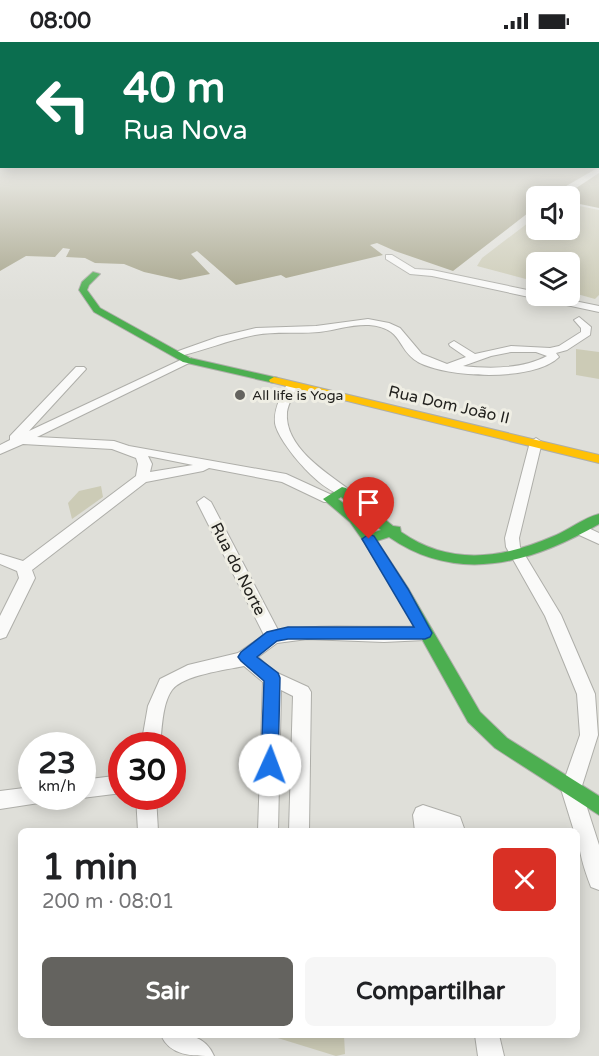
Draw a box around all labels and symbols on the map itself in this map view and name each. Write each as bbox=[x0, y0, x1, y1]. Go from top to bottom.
street label: Rua Dom João II bbox=[386, 381, 512, 429]
place label: All life is Yoga bbox=[252, 387, 343, 404]
marker: All life is Yoga bbox=[233, 388, 247, 402]
pin bbox=[343, 477, 394, 539]
street label: Rua do Norte bbox=[206, 519, 270, 619]
speed limit sign: 30 bbox=[108, 732, 186, 810]
position arrow bbox=[238, 733, 302, 797]

